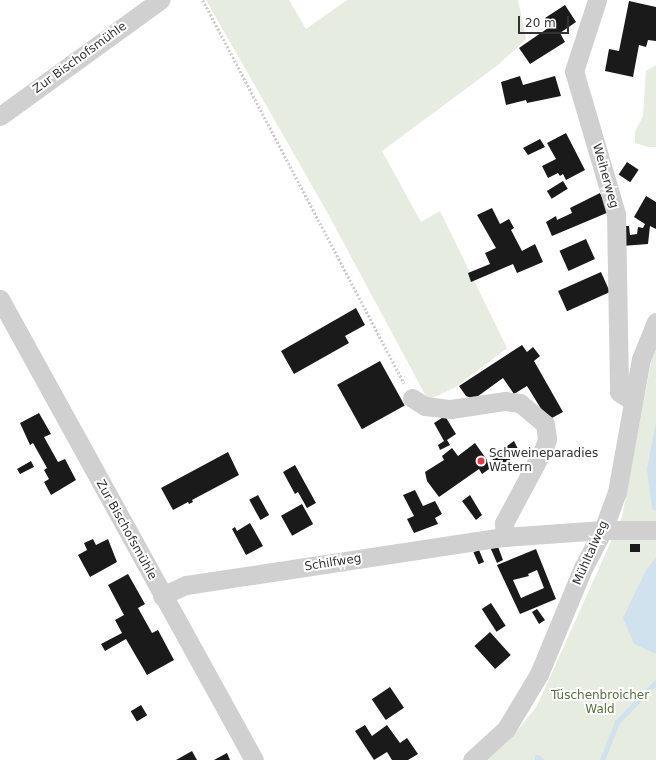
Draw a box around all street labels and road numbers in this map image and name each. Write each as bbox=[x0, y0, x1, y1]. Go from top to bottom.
street label: Zur Bischofsmühle bbox=[30, 19, 130, 97]
street label: Weiherweg bbox=[589, 142, 621, 210]
street label: Zur Bischofsmühle bbox=[93, 478, 159, 582]
street label: Mühltalweg bbox=[570, 519, 612, 587]
street label: Schilfweg bbox=[304, 551, 362, 575]

